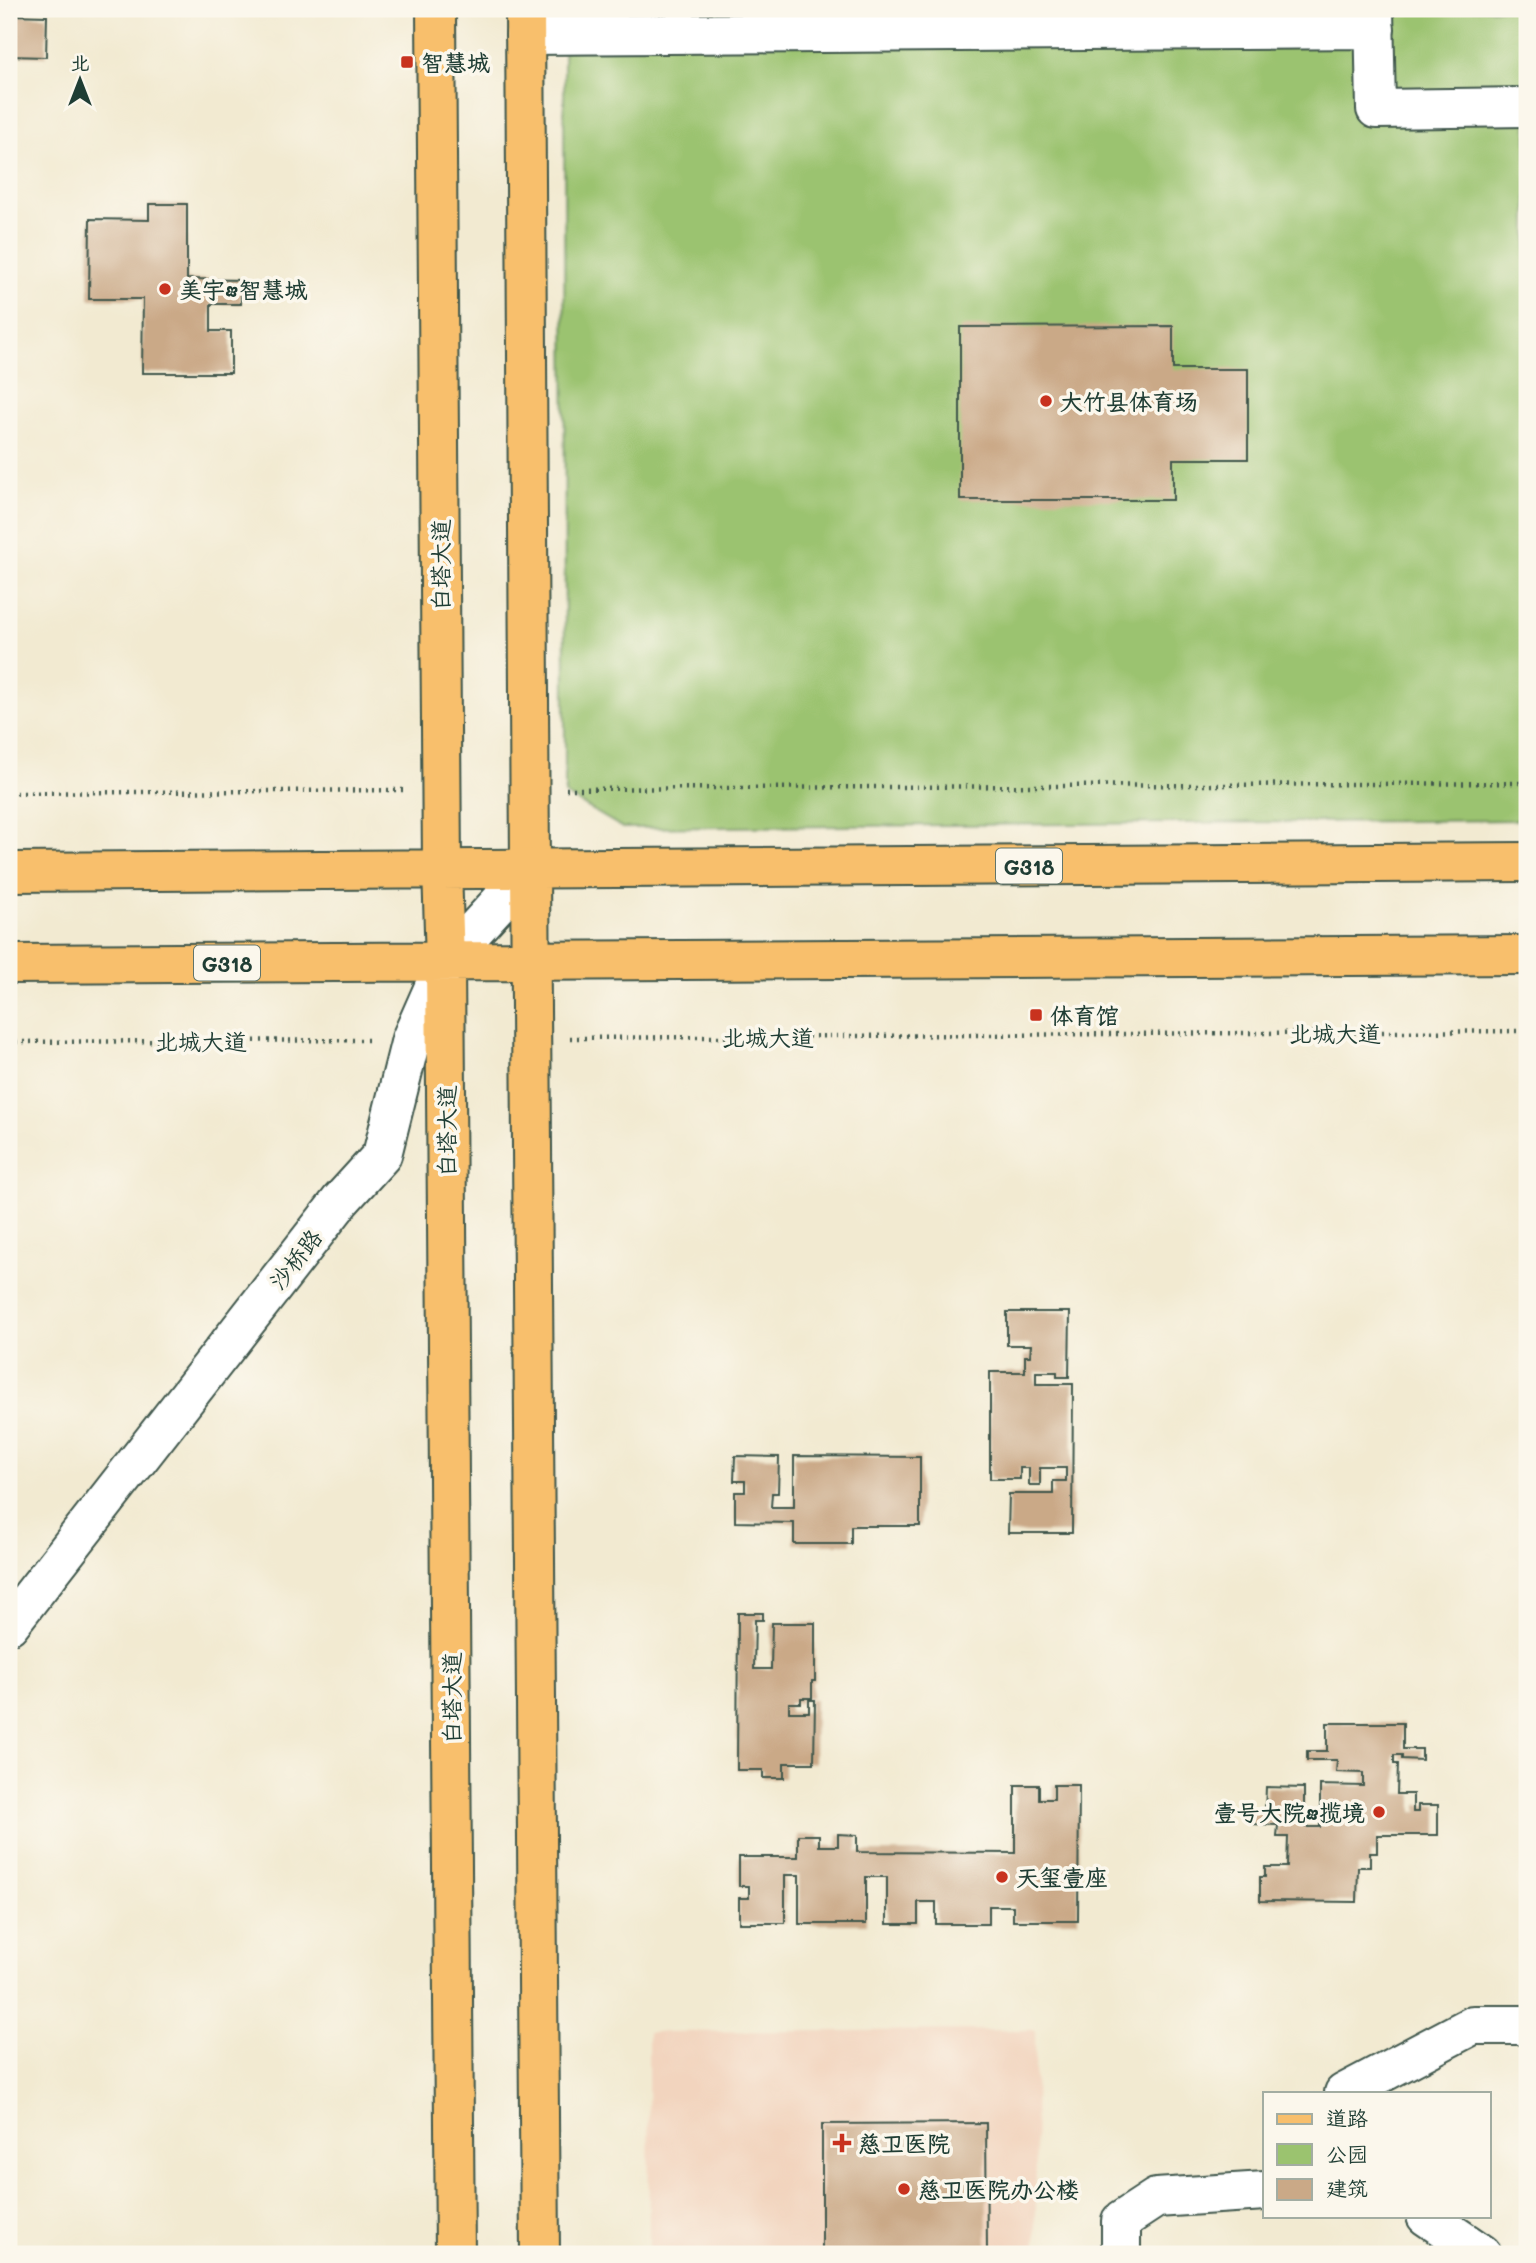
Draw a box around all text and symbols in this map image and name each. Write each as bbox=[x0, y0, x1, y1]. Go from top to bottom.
north arrow bbox=[46, 46, 116, 116]
place label: 智慧城 bbox=[421, 47, 490, 77]
text: 北 bbox=[70, 50, 90, 75]
marker: 智慧城 bbox=[399, 54, 415, 70]
place label: 美宇•智慧城 bbox=[179, 274, 307, 304]
marker: 美宇•智慧城 bbox=[157, 281, 173, 297]
place label: 大竹县体育场 bbox=[1060, 386, 1198, 416]
marker: 大竹县体育场 bbox=[1038, 393, 1054, 409]
street label: 白塔大道 bbox=[425, 519, 455, 611]
road number: G318 bbox=[996, 848, 1062, 884]
road number: G318 bbox=[194, 946, 260, 981]
place label: 体育馆 bbox=[1050, 1000, 1119, 1030]
marker: 体育馆 bbox=[1028, 1007, 1044, 1023]
street label: 北城大道 bbox=[1289, 1018, 1381, 1048]
street label: 北城大道 bbox=[722, 1022, 814, 1052]
street label: 北城大道 bbox=[155, 1026, 247, 1056]
street label: 白塔大道 bbox=[431, 1085, 461, 1177]
street label: 沙桥路 bbox=[262, 1223, 328, 1295]
street label: 白塔大道 bbox=[436, 1652, 466, 1744]
place label: 壹号大院•揽境 bbox=[1214, 1797, 1365, 1827]
marker: 壹号大院•揽境 bbox=[1371, 1804, 1387, 1820]
place label: 天玺壹座 bbox=[1016, 1862, 1108, 1892]
marker: 天玺壹座 bbox=[994, 1869, 1010, 1885]
legend bbox=[1263, 2092, 1490, 2218]
text: 道路 bbox=[1326, 2104, 1368, 2131]
place label: 慈卫医院 bbox=[858, 2128, 950, 2158]
marker: 慈卫医院 bbox=[832, 2133, 852, 2153]
text: 公园 bbox=[1326, 2140, 1368, 2167]
place label: 慈卫医院办公楼 bbox=[918, 2174, 1079, 2204]
text: 建筑 bbox=[1326, 2174, 1368, 2201]
marker: 慈卫医院办公楼 bbox=[896, 2181, 912, 2197]

